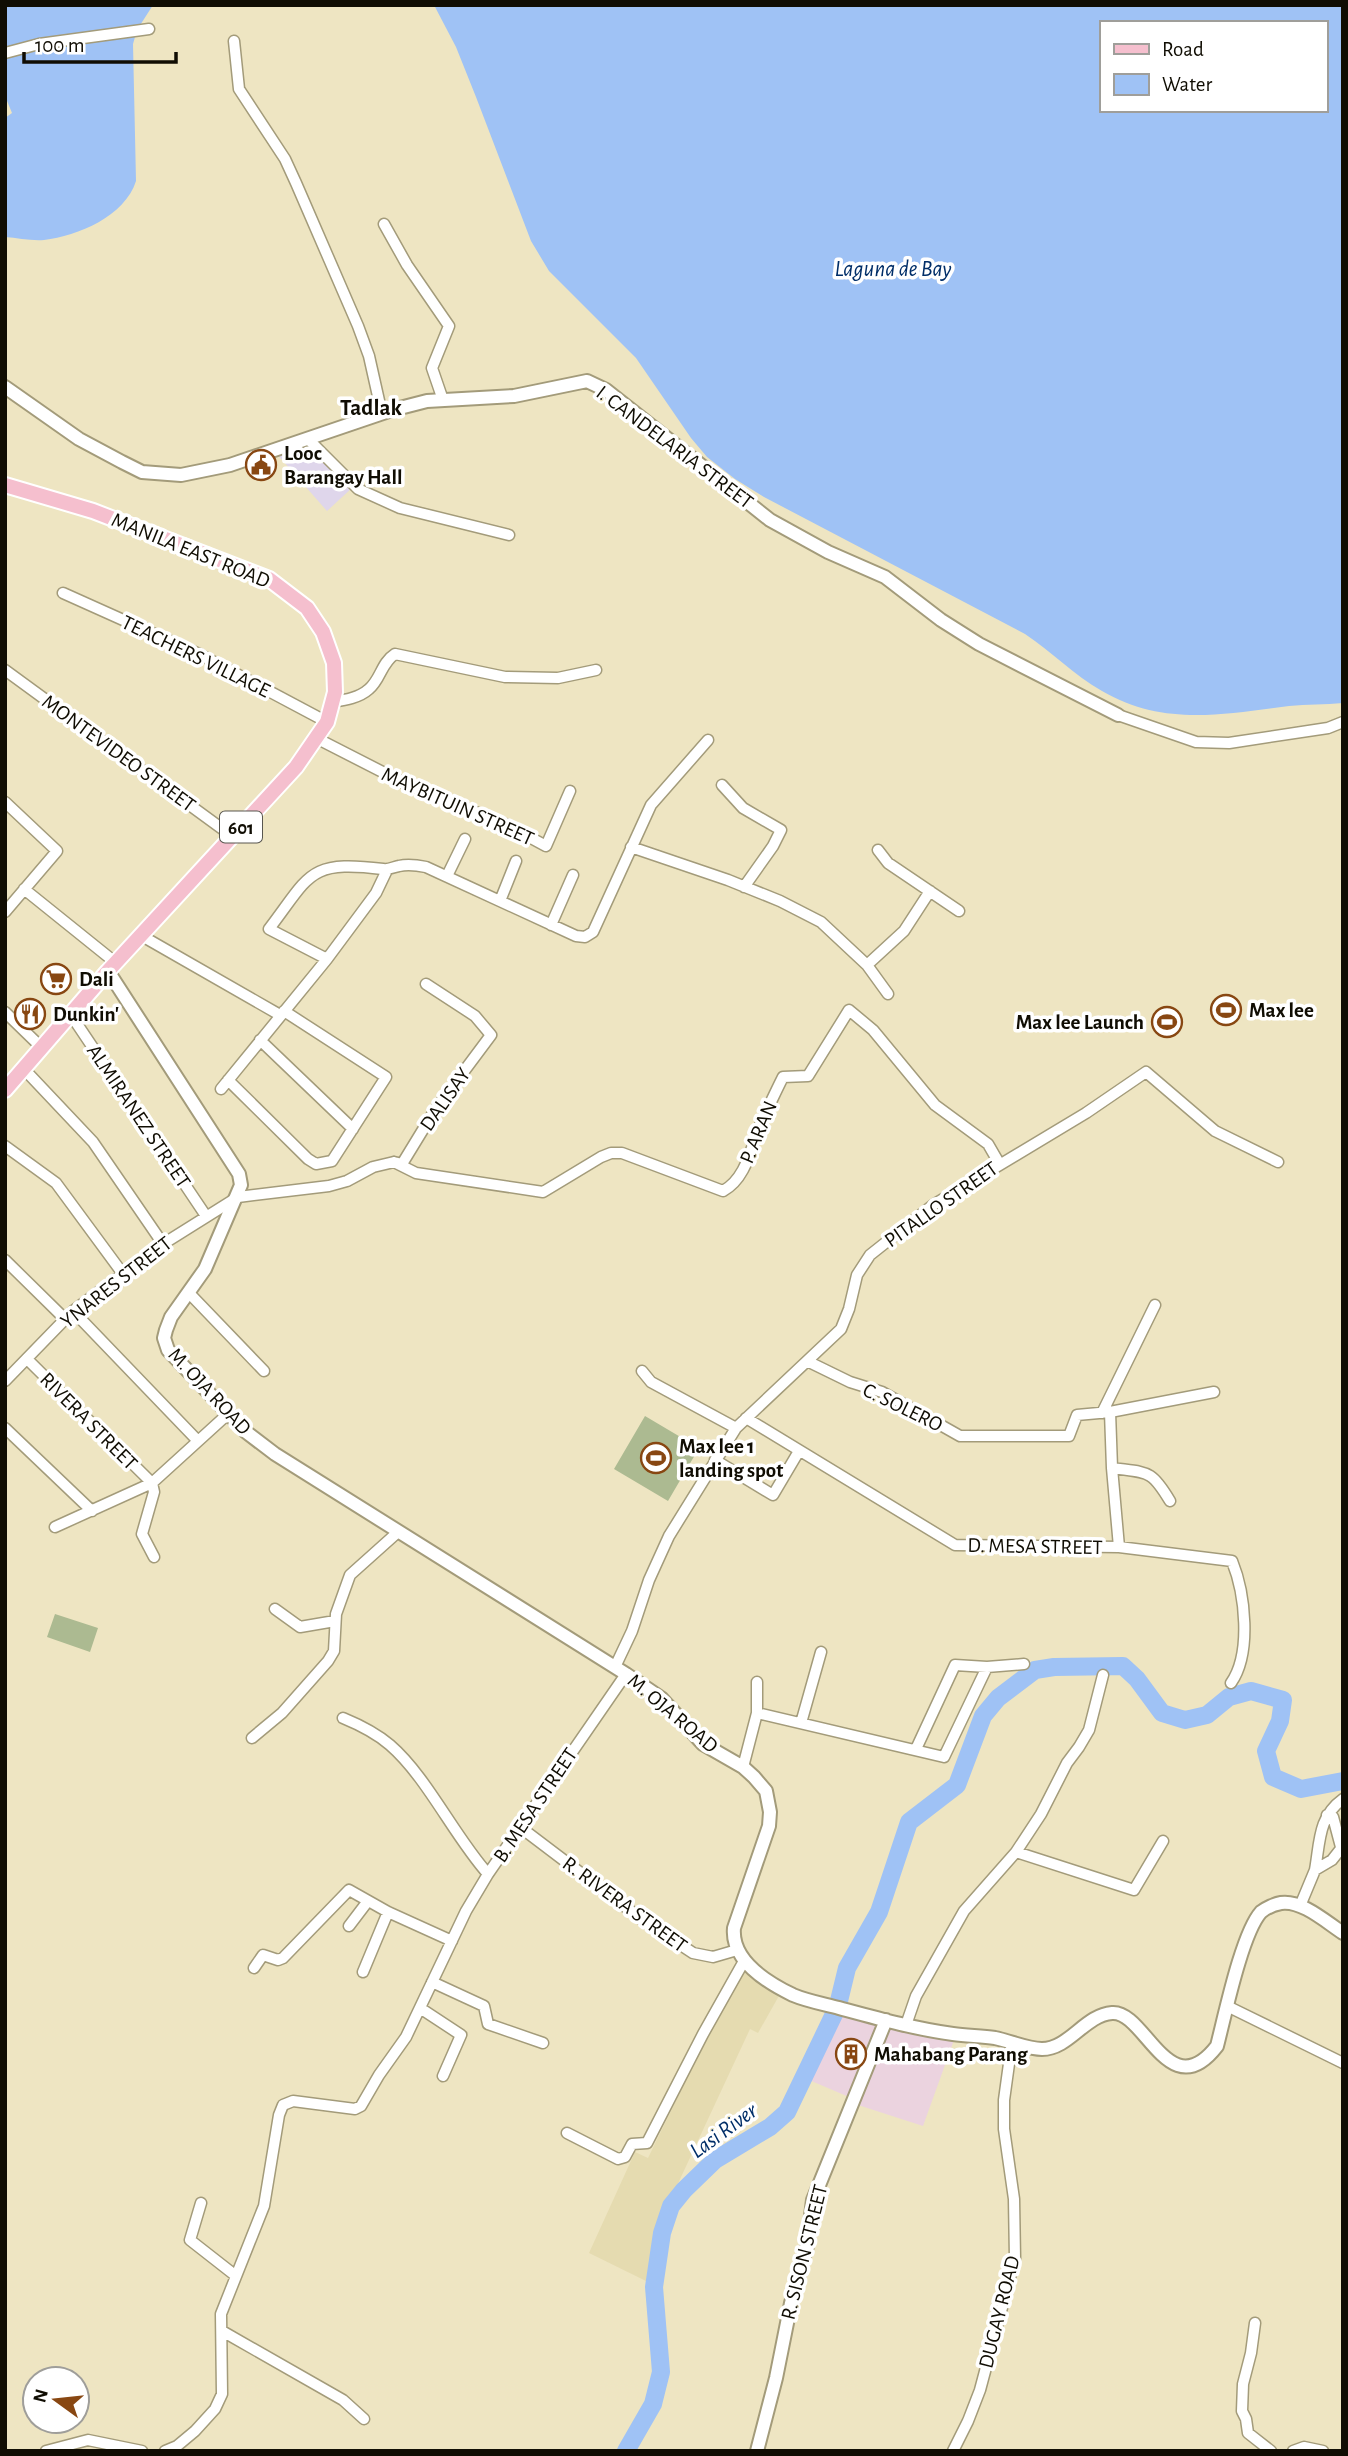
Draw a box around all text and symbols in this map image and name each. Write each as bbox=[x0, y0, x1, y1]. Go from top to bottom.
scale bar bbox=[24, 21, 177, 65]
legend bbox=[1100, 21, 1327, 112]
text: 100 m bbox=[35, 35, 85, 56]
text: Road bbox=[1162, 39, 1204, 60]
text: Water bbox=[1162, 74, 1212, 95]
water label: Laguna de Bay bbox=[834, 258, 952, 281]
street label: I. CANDELARIA STREET bbox=[592, 382, 757, 513]
district label: Tadlak bbox=[340, 397, 403, 420]
place label: Looc Barangay Hall bbox=[284, 443, 403, 488]
public building icon: Looc Barangay Hall bbox=[244, 448, 278, 482]
street label: MANILA EAST ROAD bbox=[109, 509, 273, 592]
street label: TEACHERS VILLAGE bbox=[118, 611, 273, 701]
street label: MONTEVIDEO STREET bbox=[38, 691, 199, 816]
street label: MAYBITUIN STREET bbox=[378, 763, 537, 849]
road number: 601 bbox=[220, 812, 262, 842]
supermarket icon: Dali bbox=[39, 962, 73, 996]
place label: Dali bbox=[79, 969, 114, 990]
sports icon: Max lee bbox=[1209, 993, 1243, 1027]
restaurant icon: Dunkin' bbox=[13, 997, 47, 1031]
place label: Max lee bbox=[1249, 1000, 1314, 1021]
place label: Dunkin' bbox=[53, 1004, 119, 1025]
sports icon: Max lee Launch bbox=[1150, 1005, 1184, 1039]
place label: Max lee Launch bbox=[1016, 1012, 1144, 1033]
street label: ALMIRANEZ STREET bbox=[83, 1041, 194, 1192]
street label: DALISAY bbox=[416, 1064, 475, 1135]
street label: P. ARAN bbox=[736, 1098, 781, 1166]
street label: PITALLO STREET bbox=[881, 1158, 1002, 1251]
street label: YNARES STREET bbox=[57, 1233, 176, 1332]
street label: M. OJA ROAD bbox=[164, 1344, 255, 1439]
street label: RIVERA STREET bbox=[36, 1369, 141, 1474]
street label: C. SOLERO bbox=[859, 1379, 946, 1436]
place label: Max lee 1 landing spot bbox=[679, 1436, 783, 1481]
sports icon: Max lee 1 landing spot bbox=[639, 1441, 673, 1475]
street label: D. MESA STREET bbox=[967, 1535, 1103, 1558]
street label: M. OJA ROAD bbox=[624, 1670, 722, 1757]
street label: B. MESA STREET bbox=[490, 1744, 581, 1866]
street label: R. RIVERA STREET bbox=[559, 1852, 691, 1956]
building icon: Mahabang Parang bbox=[834, 2037, 868, 2071]
place label: Mahabang Parang bbox=[874, 2044, 1028, 2065]
water label: Lasi River bbox=[686, 2099, 762, 2163]
street label: R. SISON STREET bbox=[778, 2182, 831, 2322]
street label: DUGAY ROAD bbox=[975, 2254, 1024, 2371]
north arrow bbox=[21, 2365, 91, 2435]
text: N bbox=[30, 2387, 52, 2405]

